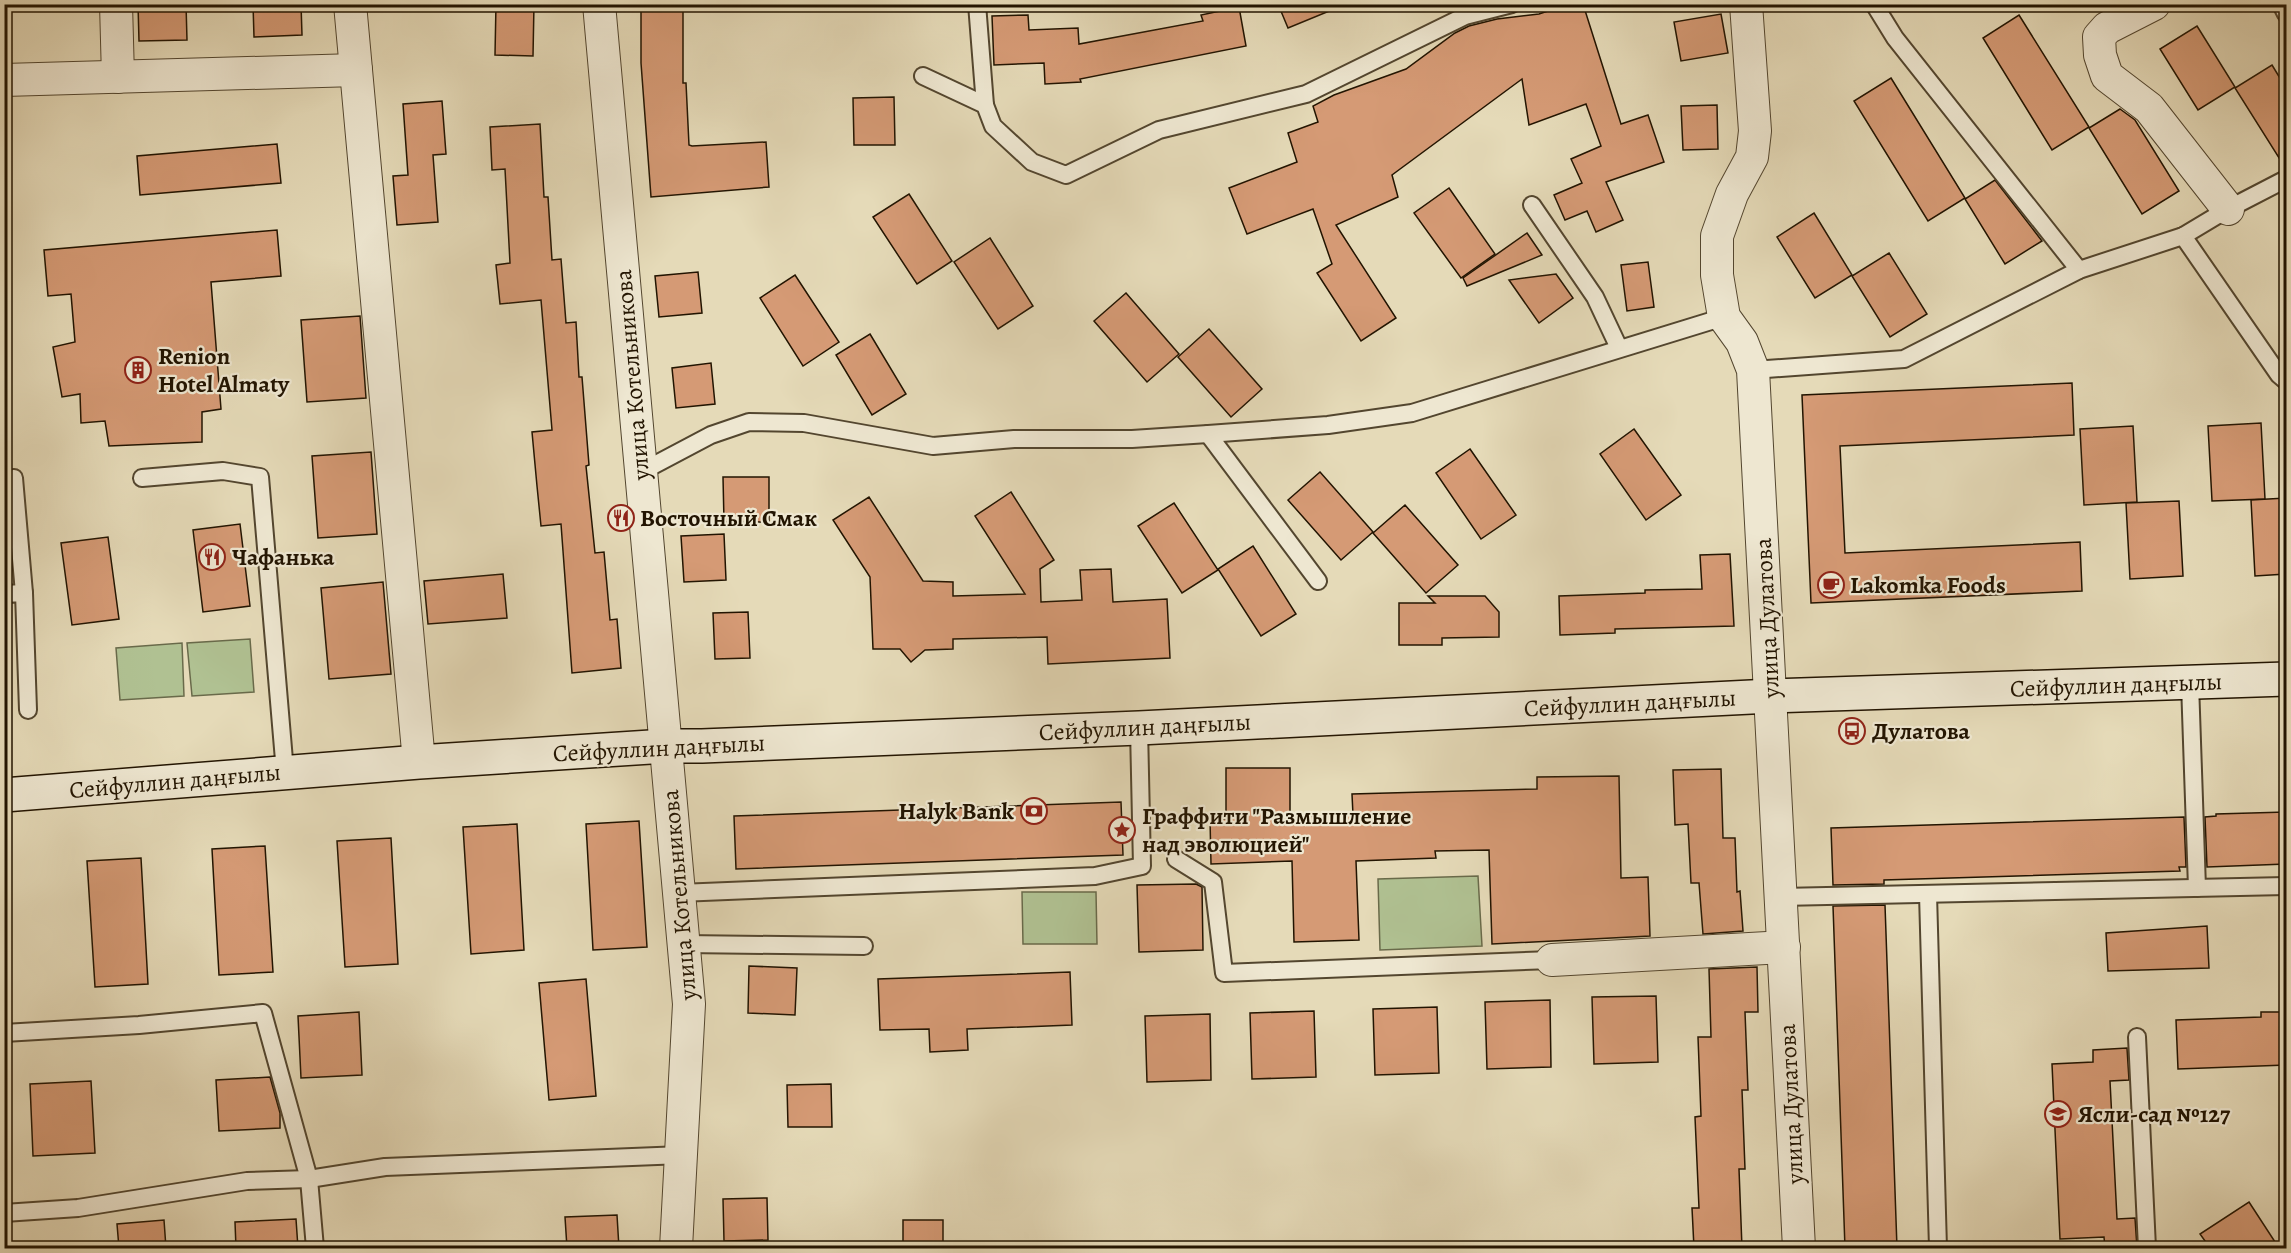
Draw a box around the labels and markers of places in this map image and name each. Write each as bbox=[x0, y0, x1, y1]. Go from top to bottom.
place label: Renion Hotel Almaty bbox=[158, 340, 290, 400]
building icon: Renion Hotel Almaty bbox=[123, 355, 153, 385]
place label: Восточный Смак bbox=[640, 502, 817, 534]
restaurant icon: Восточный Смак bbox=[606, 503, 636, 533]
place label: Чафанька bbox=[232, 541, 335, 573]
restaurant icon: Чафанька bbox=[197, 542, 227, 572]
place label: Lakomka Foods bbox=[1850, 569, 2006, 601]
cafe icon: Lakomka Foods bbox=[1816, 570, 1846, 600]
place label: Дулатова bbox=[1872, 715, 1971, 747]
bus stop icon: Дулатова bbox=[1837, 716, 1867, 746]
place label: Halyk Bank bbox=[898, 795, 1015, 827]
bank icon: Halyk Bank bbox=[1019, 796, 1049, 826]
place label: Граффити "Размышление над эволюцией" bbox=[1142, 800, 1411, 860]
place icon: Граффити "Размышление над эволюцией" bbox=[1107, 815, 1137, 845]
place label: Ясли-сад №127 bbox=[2078, 1098, 2231, 1130]
school or university icon: Ясли-сад №127 bbox=[2043, 1099, 2073, 1129]

